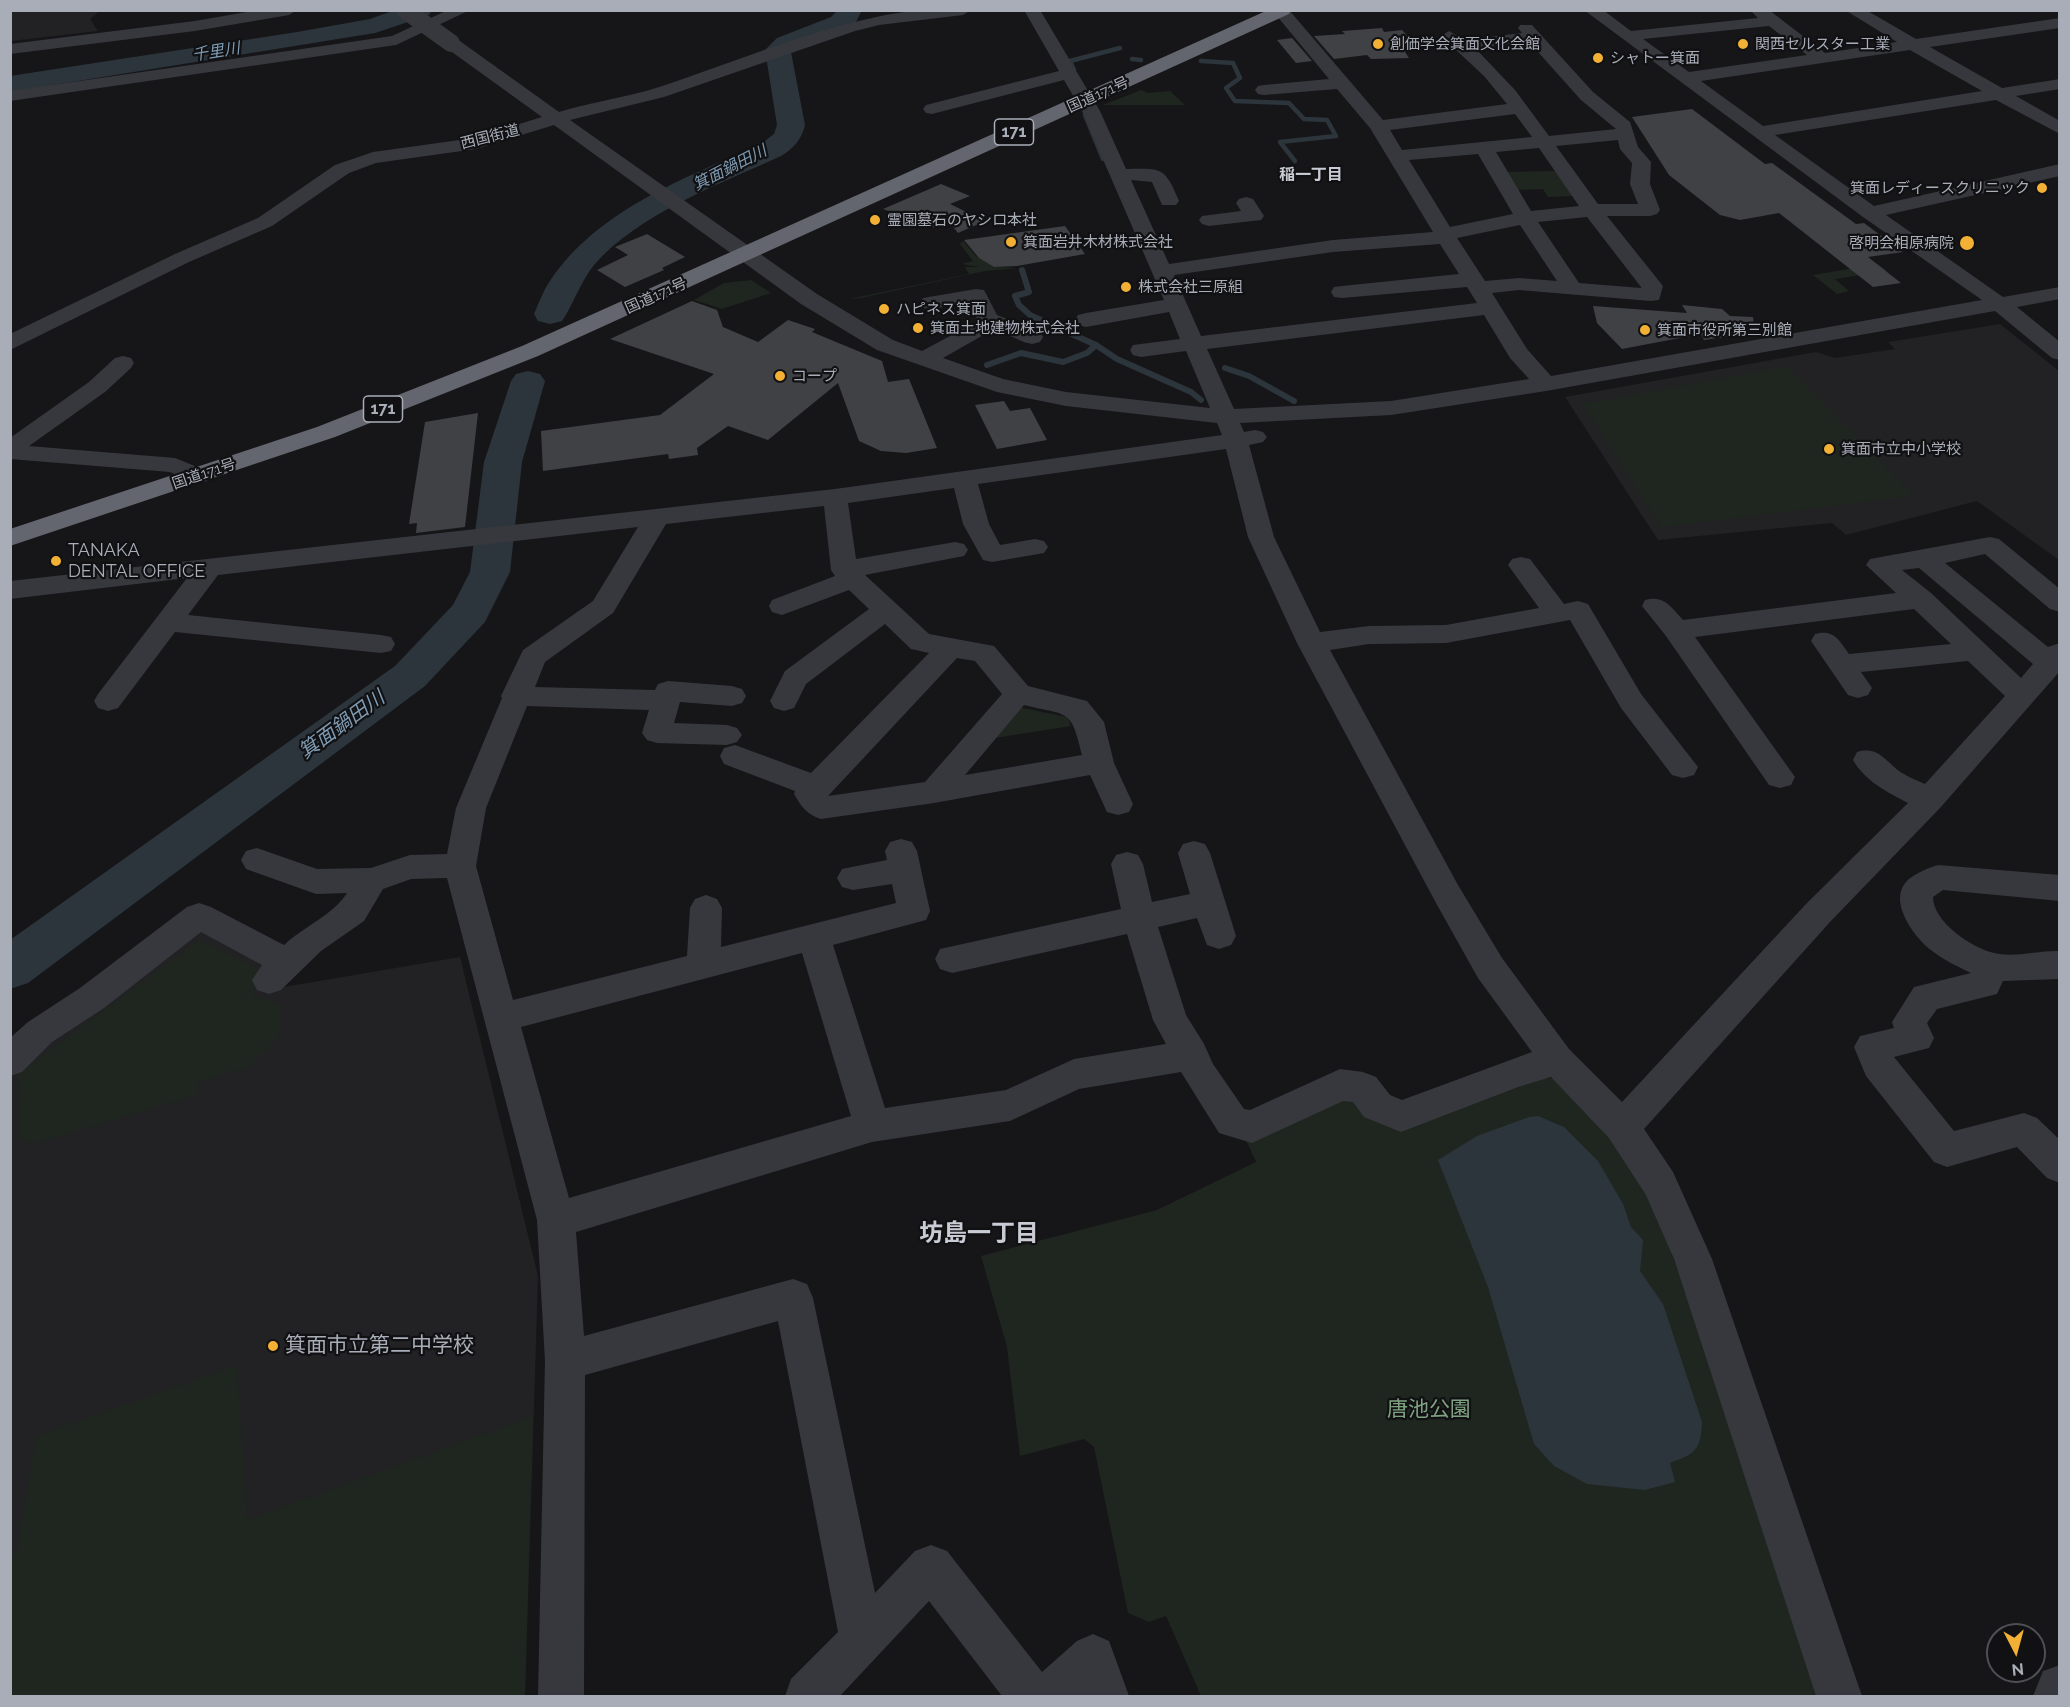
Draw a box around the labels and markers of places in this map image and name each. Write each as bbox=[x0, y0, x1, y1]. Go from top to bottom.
place label: 創価学会箕面文化会館 bbox=[1390, 35, 1540, 53]
place label: 関西セルスター工業 bbox=[1755, 35, 1890, 53]
marker: 創価学会箕面文化会館 bbox=[1371, 37, 1385, 51]
marker: 関西セルスター工業 bbox=[1736, 37, 1750, 51]
place label: シャトー箕面 bbox=[1610, 49, 1700, 67]
marker: シャトー箕面 bbox=[1591, 51, 1605, 65]
place label: 箕面レディースクリニック bbox=[1850, 179, 2030, 197]
marker: 箕面レディースクリニック bbox=[2035, 181, 2049, 195]
place label: 霊園墓石のヤシロ本社 bbox=[887, 211, 1037, 229]
marker: 霊園墓石のヤシロ本社 bbox=[868, 213, 882, 227]
place label: 箕面岩井木材株式会社 bbox=[1023, 233, 1173, 251]
place label: 啓明会相原病院 bbox=[1849, 234, 1954, 252]
marker: 啓明会相原病院 bbox=[1958, 234, 1976, 252]
marker: 箕面岩井木材株式会社 bbox=[1004, 235, 1018, 249]
place label: 株式会社三原組 bbox=[1138, 278, 1243, 296]
marker: 株式会社三原組 bbox=[1119, 280, 1133, 294]
place label: ハピネス箕面 bbox=[896, 300, 986, 318]
marker: ハピネス箕面 bbox=[877, 302, 891, 316]
place label: 箕面土地建物株式会社 bbox=[930, 319, 1080, 337]
marker: 箕面土地建物株式会社 bbox=[911, 321, 925, 335]
place label: 箕面市役所第三別館 bbox=[1657, 321, 1792, 339]
marker: 箕面市役所第三別館 bbox=[1638, 323, 1652, 337]
place label: コープ bbox=[792, 367, 837, 385]
marker: コープ bbox=[773, 369, 787, 383]
place label: 箕面市立中小学校 bbox=[1841, 440, 1961, 458]
marker: 箕面市立中小学校 bbox=[1822, 442, 1836, 456]
place label: TANAKA DENTAL OFFICE bbox=[68, 540, 205, 582]
marker: TANAKA DENTAL OFFICE bbox=[49, 554, 63, 568]
place label: 箕面市立第二中学校 bbox=[285, 1333, 474, 1359]
marker: 箕面市立第二中学校 bbox=[266, 1339, 280, 1353]

